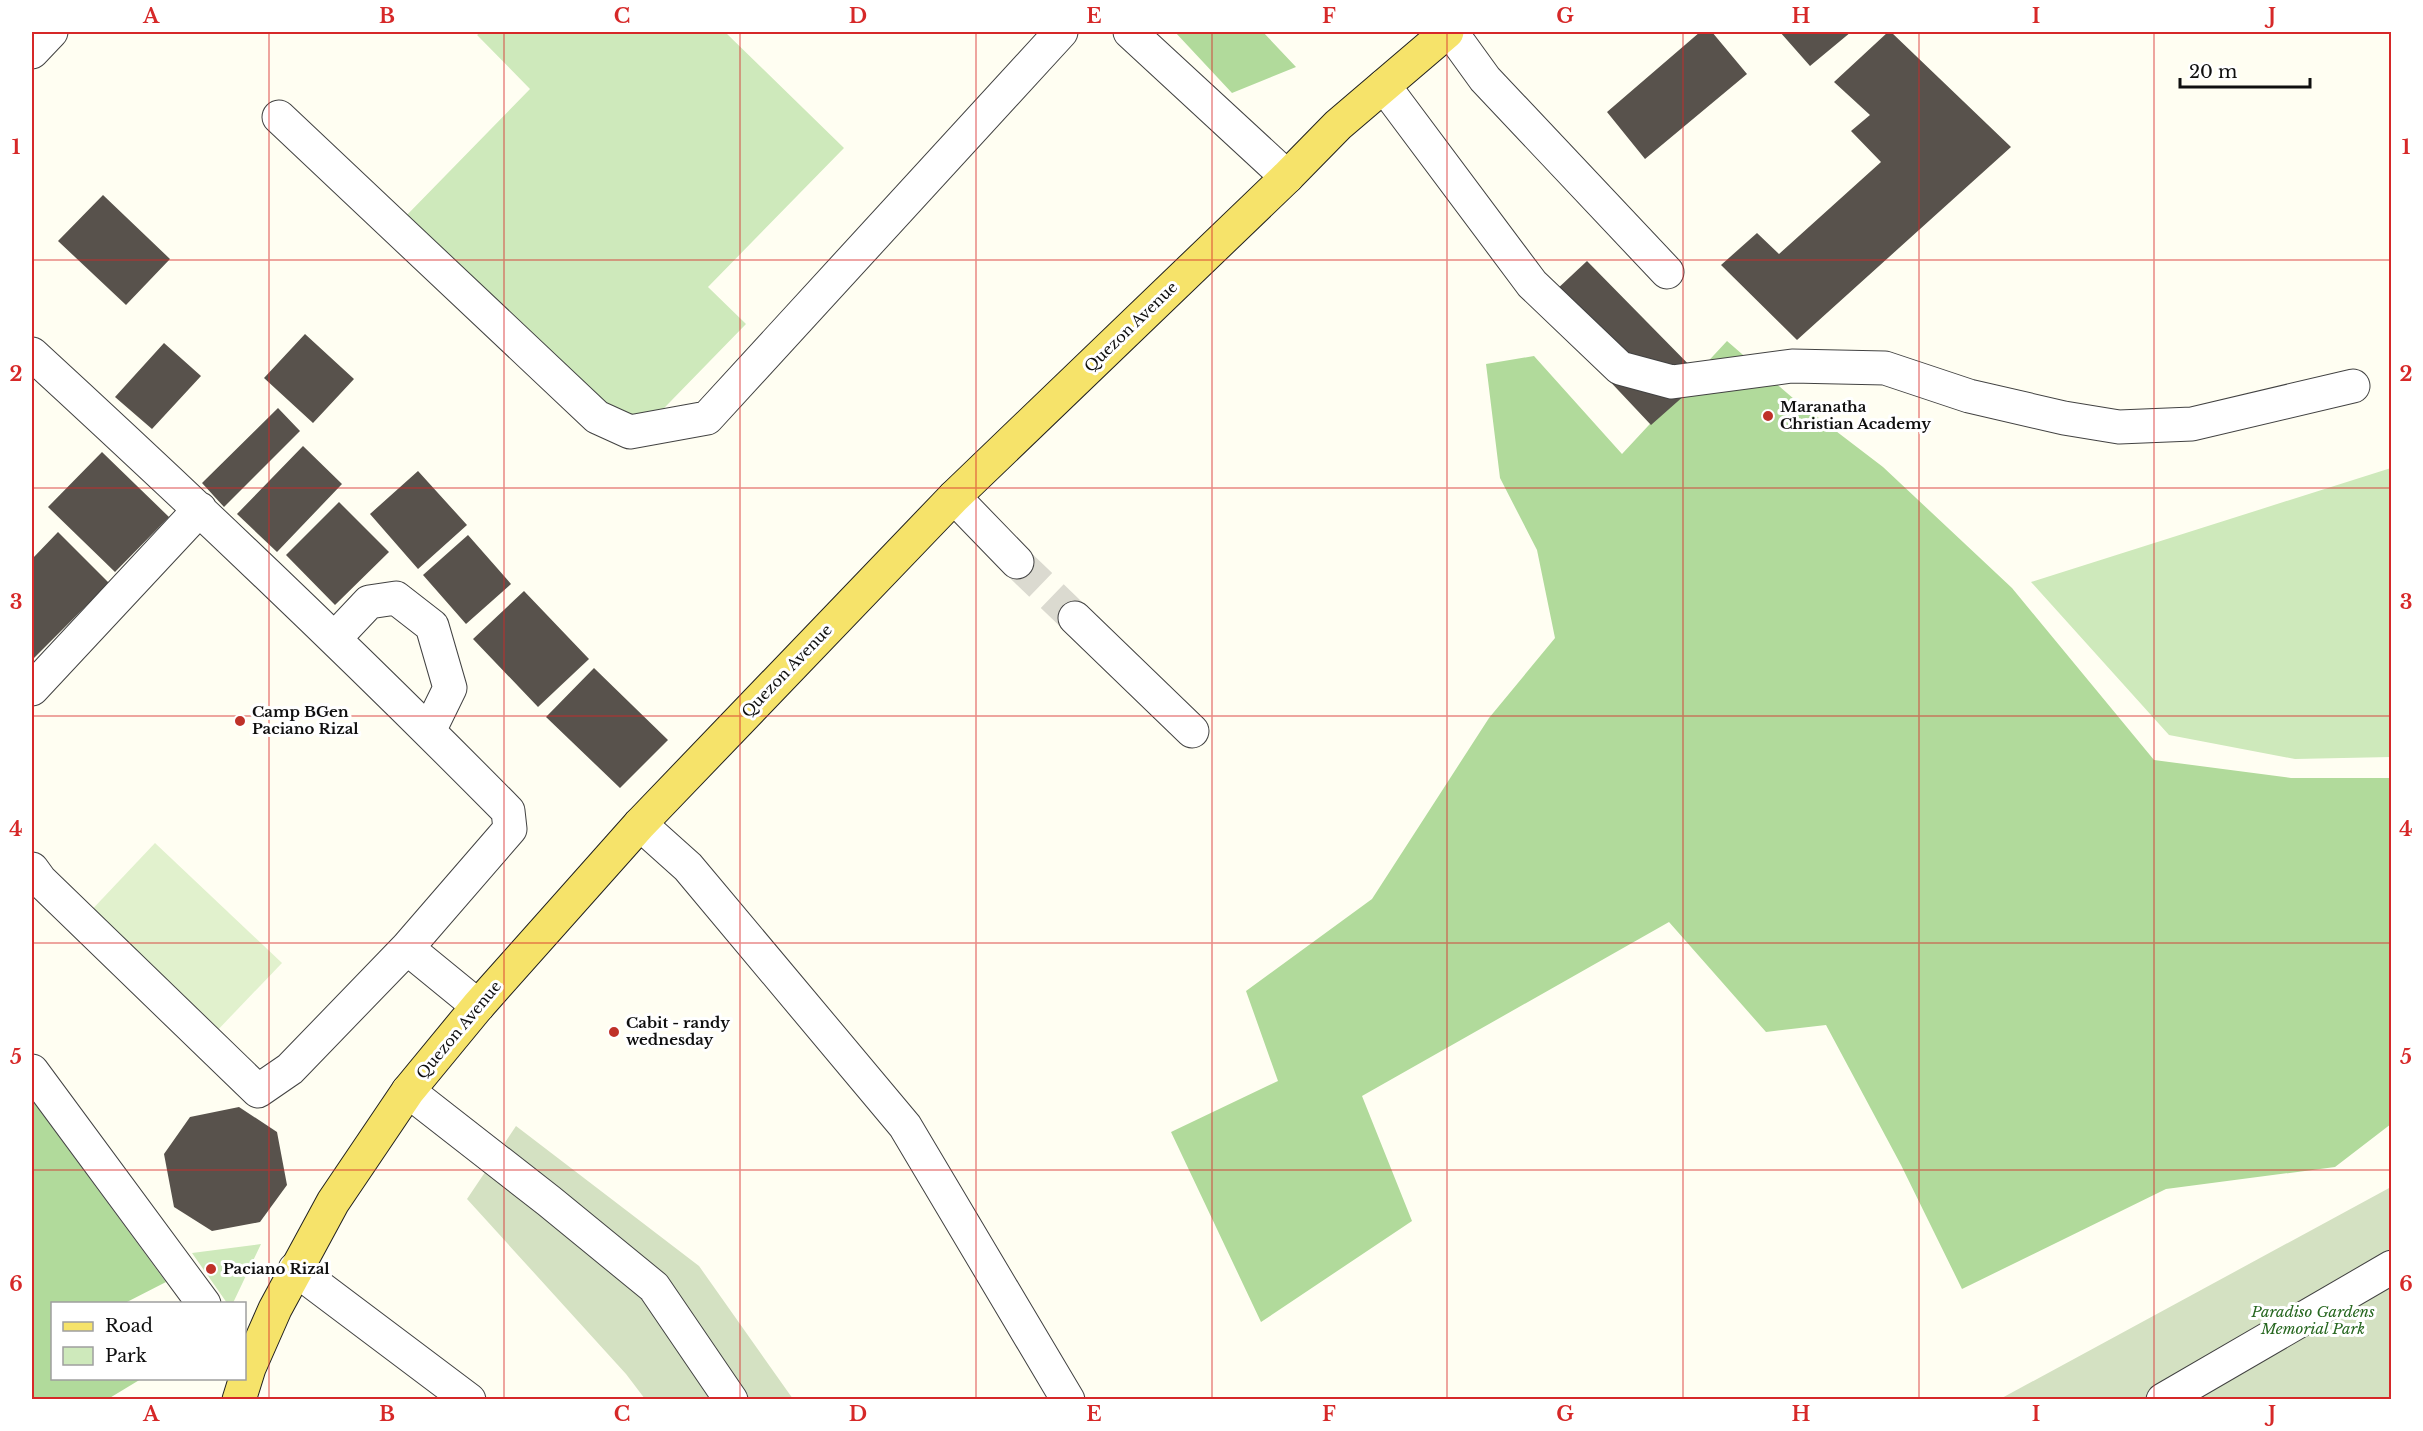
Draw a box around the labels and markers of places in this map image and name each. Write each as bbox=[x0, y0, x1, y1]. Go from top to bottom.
place label: Maranatha Christian Academy bbox=[1780, 397, 1931, 433]
marker: Maranatha Christian Academy bbox=[1761, 409, 1775, 423]
place label: Camp BGen Paciano Rizal bbox=[252, 702, 359, 738]
marker: Camp BGen Paciano Rizal bbox=[233, 714, 247, 728]
place label: Cabit - randy wednesday bbox=[626, 1013, 730, 1049]
marker: Cabit - randy wednesday bbox=[607, 1025, 621, 1039]
place label: Paciano Rizal bbox=[223, 1259, 330, 1278]
marker: Paciano Rizal bbox=[204, 1262, 218, 1276]

